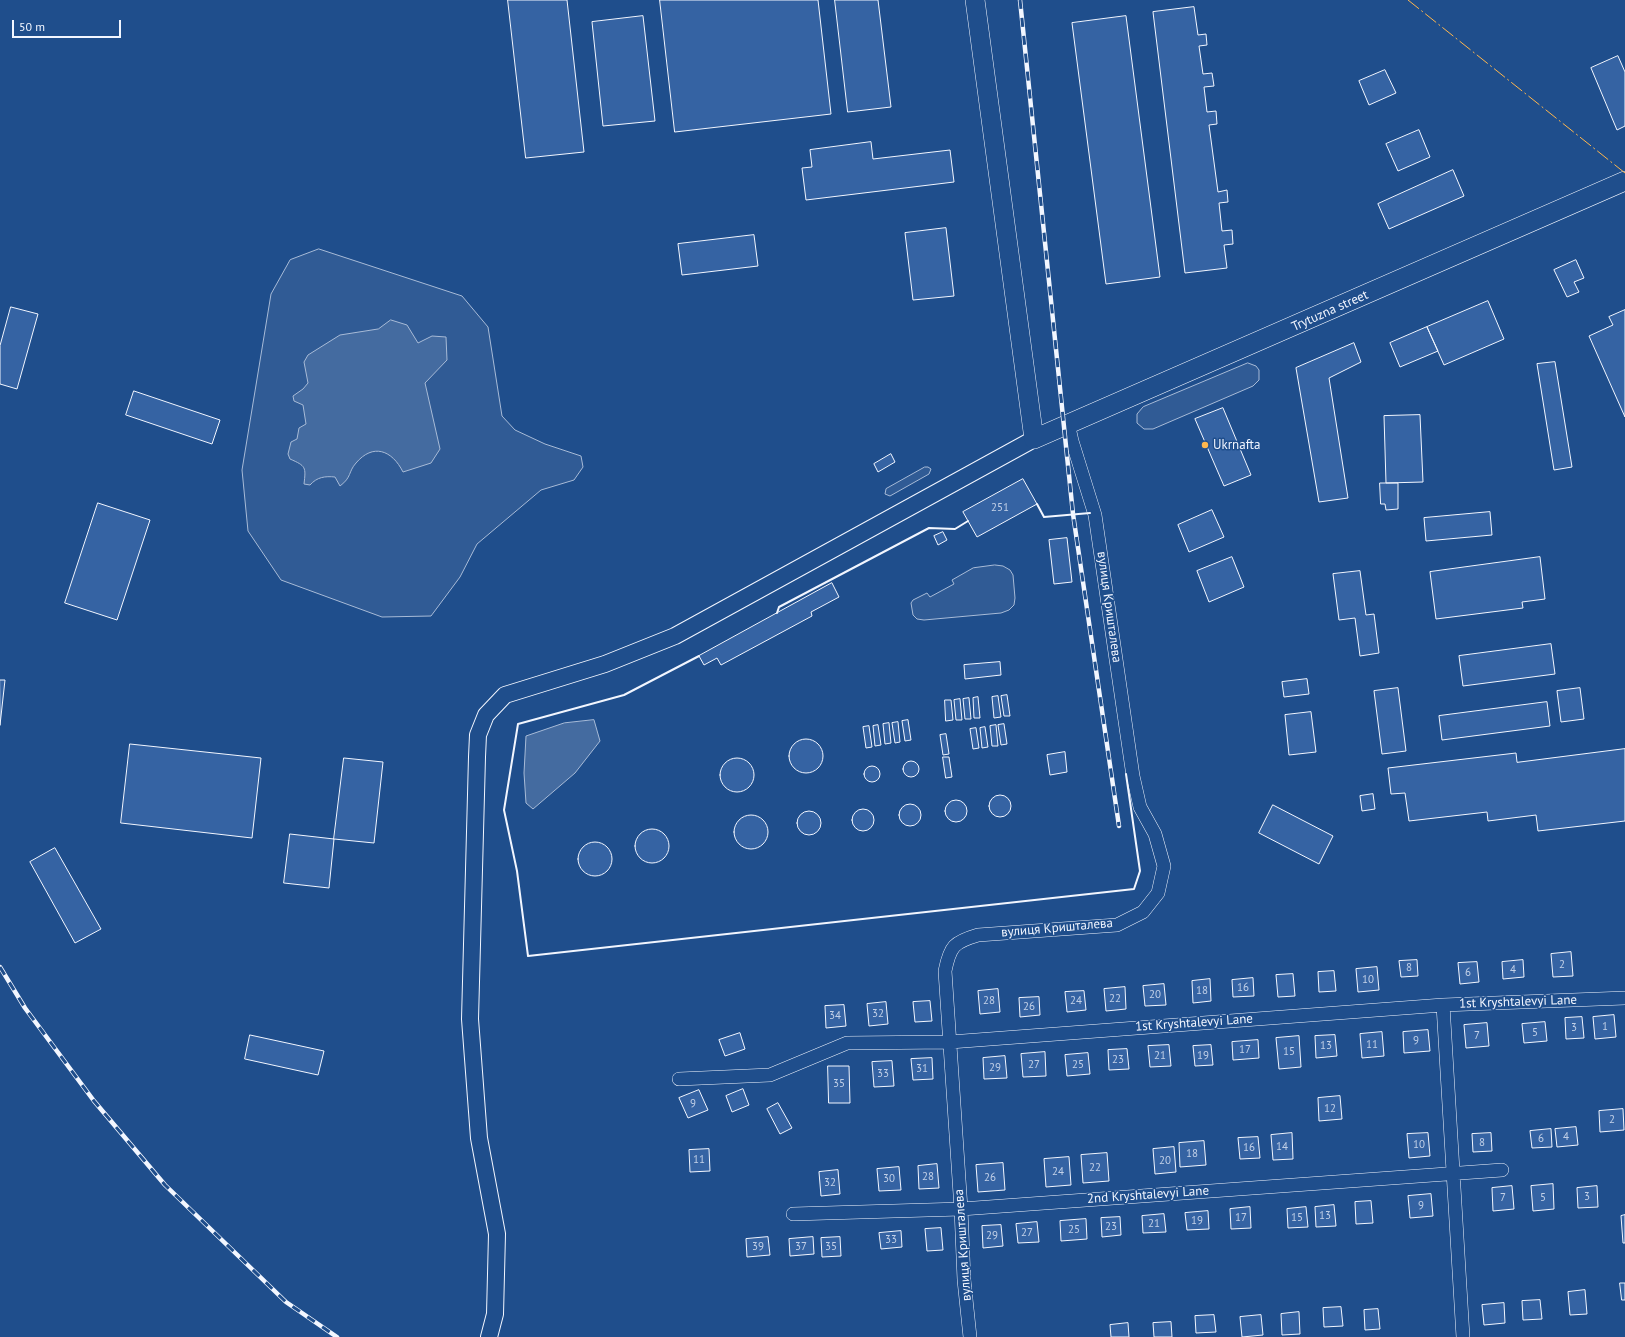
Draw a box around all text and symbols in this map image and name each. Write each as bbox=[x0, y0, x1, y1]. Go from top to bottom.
scale bar bbox=[14, 12, 123, 38]
text: 50 m bbox=[19, 19, 45, 34]
street label: Trytuzna street bbox=[1289, 287, 1371, 335]
place label: Ukrnafta bbox=[1213, 437, 1260, 453]
marker: Ukrnafta bbox=[1200, 440, 1210, 450]
house number: 251 bbox=[991, 501, 1009, 515]
street label: вулиця Кришталева bbox=[1093, 550, 1125, 664]
street label: вулиця Кришталева bbox=[1000, 915, 1114, 941]
house number: 2 bbox=[1559, 958, 1565, 972]
house number: 8 bbox=[1406, 961, 1412, 975]
house number: 4 bbox=[1510, 963, 1516, 977]
house number: 6 bbox=[1465, 966, 1471, 980]
house number: 10 bbox=[1362, 973, 1374, 987]
house number: 16 bbox=[1237, 981, 1249, 995]
house number: 18 bbox=[1196, 984, 1208, 998]
house number: 20 bbox=[1149, 988, 1161, 1002]
house number: 22 bbox=[1109, 992, 1121, 1006]
street label: 1st Kryshtalevyi Lane bbox=[1459, 992, 1577, 1012]
house number: 28 bbox=[983, 994, 995, 1008]
house number: 24 bbox=[1070, 994, 1082, 1008]
house number: 26 bbox=[1023, 1000, 1035, 1014]
house number: 32 bbox=[872, 1007, 884, 1021]
house number: 34 bbox=[829, 1009, 841, 1023]
street label: 1st Kryshtalevyi Lane bbox=[1135, 1011, 1253, 1035]
house number: 1 bbox=[1602, 1020, 1608, 1034]
house number: 3 bbox=[1571, 1021, 1577, 1035]
house number: 5 bbox=[1532, 1026, 1538, 1040]
house number: 7 bbox=[1474, 1029, 1480, 1043]
house number: 9 bbox=[1413, 1034, 1419, 1048]
house number: 11 bbox=[1366, 1038, 1378, 1052]
house number: 13 bbox=[1320, 1039, 1332, 1053]
house number: 17 bbox=[1239, 1043, 1251, 1057]
house number: 15 bbox=[1283, 1045, 1295, 1059]
house number: 21 bbox=[1154, 1049, 1166, 1063]
house number: 19 bbox=[1197, 1049, 1209, 1063]
house number: 23 bbox=[1112, 1053, 1124, 1067]
house number: 27 bbox=[1028, 1058, 1040, 1072]
house number: 25 bbox=[1072, 1058, 1084, 1072]
house number: 29 bbox=[989, 1061, 1001, 1075]
house number: 31 bbox=[916, 1062, 928, 1076]
house number: 33 bbox=[877, 1067, 889, 1081]
house number: 35 bbox=[833, 1077, 845, 1091]
house number: 9 bbox=[690, 1097, 696, 1111]
house number: 12 bbox=[1324, 1102, 1336, 1116]
house number: 2 bbox=[1609, 1113, 1615, 1127]
house number: 4 bbox=[1563, 1130, 1569, 1144]
house number: 6 bbox=[1538, 1132, 1544, 1146]
house number: 8 bbox=[1479, 1136, 1485, 1150]
house number: 10 bbox=[1413, 1138, 1425, 1152]
house number: 14 bbox=[1276, 1140, 1288, 1154]
house number: 16 bbox=[1243, 1141, 1255, 1155]
house number: 18 bbox=[1186, 1147, 1198, 1161]
house number: 11 bbox=[693, 1153, 705, 1167]
house number: 20 bbox=[1159, 1154, 1171, 1168]
house number: 22 bbox=[1089, 1161, 1101, 1175]
house number: 24 bbox=[1052, 1165, 1064, 1179]
house number: 28 bbox=[922, 1170, 934, 1184]
house number: 26 bbox=[984, 1171, 996, 1185]
house number: 30 bbox=[883, 1172, 895, 1186]
house number: 32 bbox=[824, 1176, 836, 1190]
street label: 2nd Kryshtalevyi Lane bbox=[1086, 1183, 1210, 1207]
street label: вулиця Кришталева bbox=[951, 1189, 975, 1301]
house number: 3 bbox=[1584, 1190, 1590, 1204]
house number: 7 bbox=[1500, 1191, 1506, 1205]
house number: 5 bbox=[1540, 1191, 1546, 1205]
house number: 9 bbox=[1418, 1199, 1424, 1213]
house number: 13 bbox=[1319, 1209, 1331, 1223]
house number: 17 bbox=[1235, 1211, 1247, 1225]
house number: 15 bbox=[1291, 1211, 1303, 1225]
house number: 19 bbox=[1191, 1214, 1203, 1228]
house number: 21 bbox=[1148, 1217, 1160, 1231]
house number: 23 bbox=[1105, 1220, 1117, 1234]
house number: 25 bbox=[1068, 1223, 1080, 1237]
house number: 27 bbox=[1021, 1226, 1033, 1240]
house number: 29 bbox=[986, 1229, 998, 1243]
house number: 33 bbox=[885, 1233, 897, 1247]
house number: 39 bbox=[752, 1240, 764, 1254]
house number: 37 bbox=[795, 1240, 807, 1254]
house number: 35 bbox=[825, 1240, 837, 1254]

